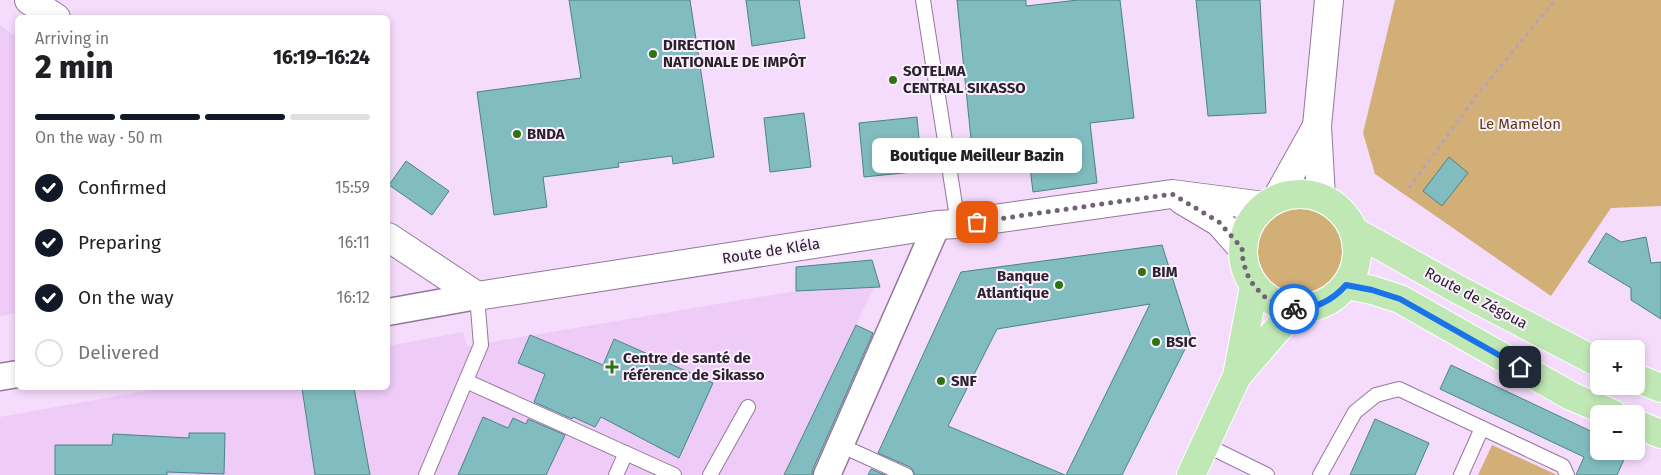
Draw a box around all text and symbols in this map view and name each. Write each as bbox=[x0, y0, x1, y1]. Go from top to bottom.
text: Arriving in bbox=[35, 29, 109, 48]
place label: DIRECTION NATIONALE DE IMPÔT bbox=[663, 36, 807, 71]
text: 16:19–16:24 bbox=[273, 46, 370, 69]
text: 2 min bbox=[35, 48, 113, 86]
marker: DIRECTION NATIONALE DE IMPÔT bbox=[647, 48, 659, 60]
place label: SOTELMA CENTRAL SIKASSO bbox=[903, 62, 1026, 97]
marker: SOTELMA CENTRAL SIKASSO bbox=[887, 74, 899, 86]
park label: Le Mamelon bbox=[1479, 115, 1561, 133]
place label: BNDA bbox=[527, 125, 566, 143]
text: On the way · 50 m bbox=[35, 128, 163, 147]
marker: BNDA bbox=[511, 128, 523, 140]
callout: Boutique Meilleur Bazin bbox=[872, 137, 1082, 172]
text: Boutique Meilleur Bazin bbox=[890, 146, 1064, 165]
icon: check bbox=[35, 174, 63, 202]
text: Confirmed bbox=[78, 176, 167, 199]
text: 15:59 bbox=[335, 178, 370, 197]
pin bbox=[956, 201, 998, 243]
icon: bag bbox=[963, 208, 991, 236]
icon: check bbox=[35, 229, 63, 257]
text: Preparing bbox=[78, 231, 161, 254]
text: 16:11 bbox=[338, 233, 370, 252]
street label: Route de Kléla bbox=[721, 234, 821, 268]
place label: BIM bbox=[1152, 263, 1178, 281]
street label: Route de Zégoua bbox=[1422, 263, 1530, 333]
marker: BIM bbox=[1136, 266, 1148, 278]
place label: Banque Atlantique bbox=[976, 267, 1049, 302]
marker: Banque Atlantique bbox=[1053, 279, 1065, 291]
icon: check bbox=[35, 284, 63, 312]
courier bbox=[1269, 284, 1319, 334]
text: On the way bbox=[78, 286, 174, 309]
text: 16:12 bbox=[336, 288, 370, 307]
icon: bike bbox=[1280, 295, 1308, 323]
place label: BSIC bbox=[1166, 333, 1197, 351]
marker: BSIC bbox=[1150, 336, 1162, 348]
map controls bbox=[1590, 340, 1645, 460]
button: + bbox=[1590, 340, 1645, 395]
text: Delivered bbox=[78, 341, 160, 364]
pin bbox=[1499, 346, 1541, 388]
place label: Centre de santé de référence de Sikasso bbox=[623, 349, 765, 384]
icon: home bbox=[1506, 353, 1534, 381]
marker: Centre de santé de référence de Sikasso bbox=[605, 360, 619, 374]
place label: SNF bbox=[951, 372, 978, 390]
marker: SNF bbox=[935, 375, 947, 387]
button: − bbox=[1590, 405, 1645, 460]

